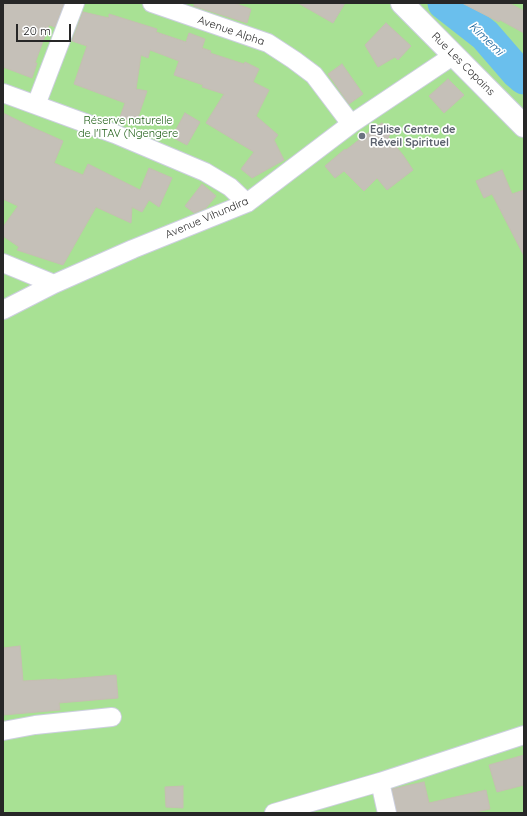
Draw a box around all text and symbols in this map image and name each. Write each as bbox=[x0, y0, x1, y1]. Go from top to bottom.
street label: Avenue Alpha bbox=[196, 13, 266, 49]
scale bar bbox=[18, 16, 73, 42]
water label: Kimemi bbox=[466, 19, 506, 59]
text: 20 m bbox=[23, 23, 51, 38]
street label: Rue Les Copains bbox=[429, 30, 497, 98]
park label: Réserve naturelle de l'ITAV (Ngengere bbox=[78, 114, 178, 140]
place label: Eglise Centre de Réveil Spirituel bbox=[370, 123, 456, 149]
marker: Eglise Centre de Réveil Spirituel bbox=[357, 131, 367, 141]
street label: Avenue Vihundira bbox=[163, 195, 251, 241]

